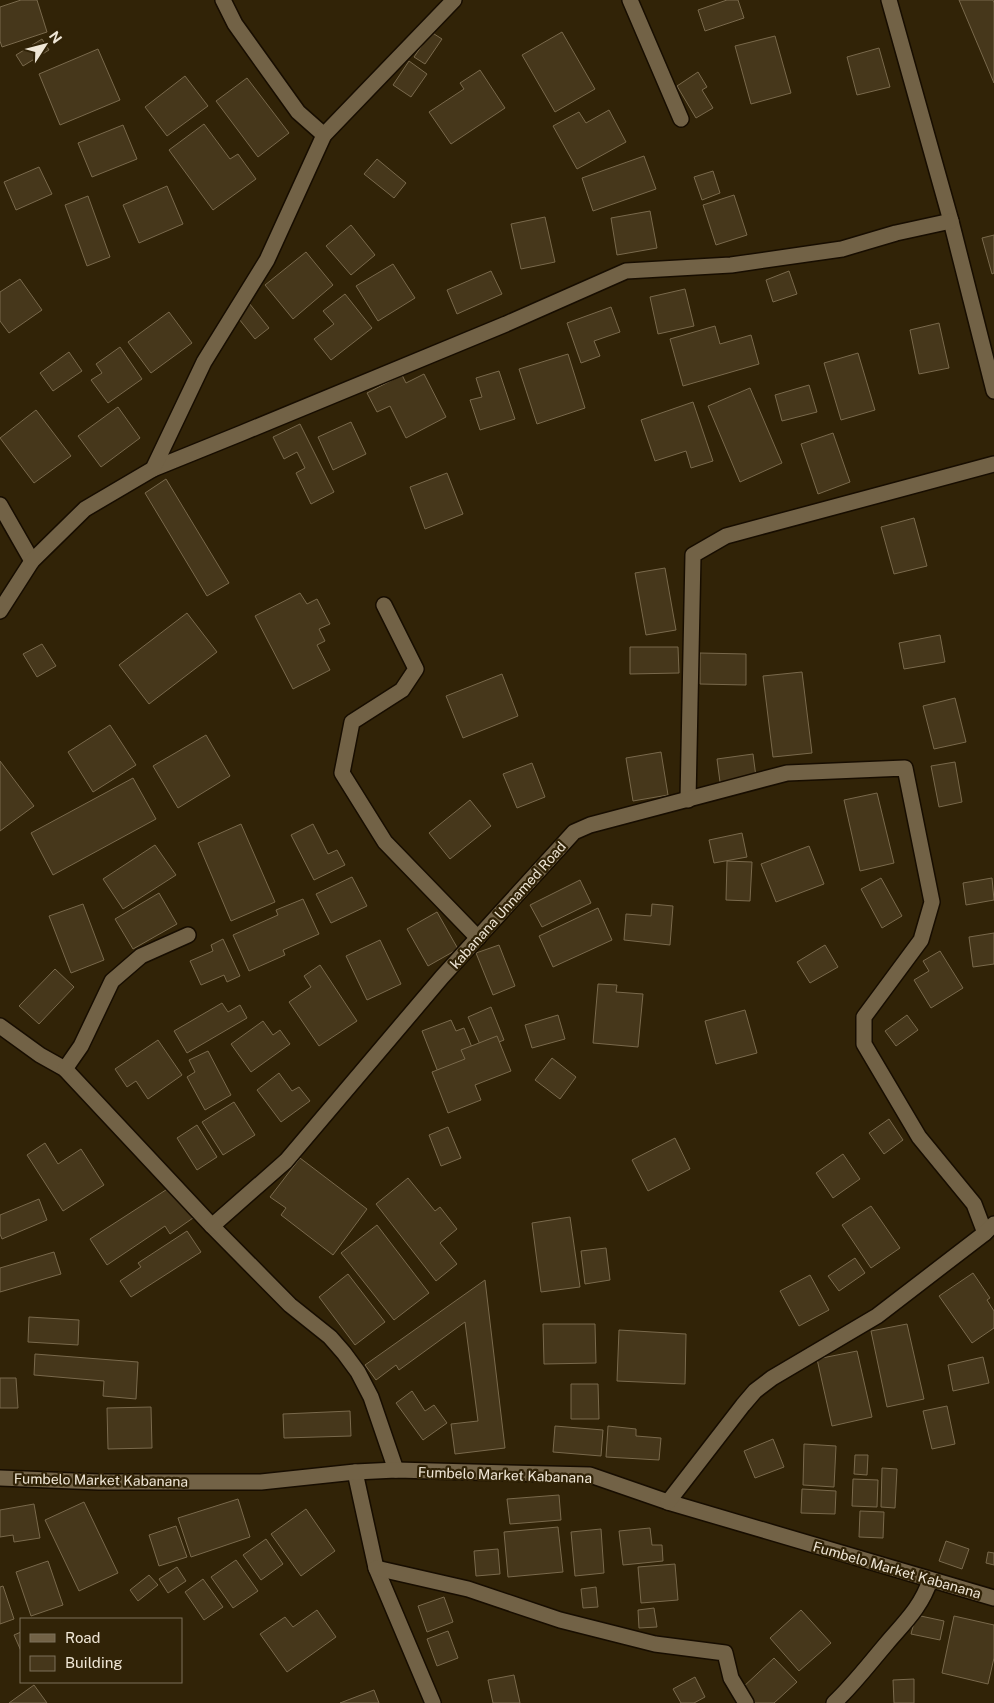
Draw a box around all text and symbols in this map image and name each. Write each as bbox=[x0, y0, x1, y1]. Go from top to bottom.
north arrow bbox=[20, 20, 70, 70]
text: N bbox=[46, 28, 65, 46]
street label: kabanana Unnamed Road bbox=[447, 838, 569, 972]
street label: Fumbelo Market Kabanana bbox=[418, 1464, 592, 1486]
street label: Fumbelo Market Kabanana bbox=[14, 1470, 188, 1490]
street label: Fumbelo Market Kabanana bbox=[811, 1538, 983, 1602]
legend bbox=[20, 1618, 182, 1683]
text: Road bbox=[65, 1629, 101, 1646]
text: Building bbox=[65, 1654, 123, 1671]

